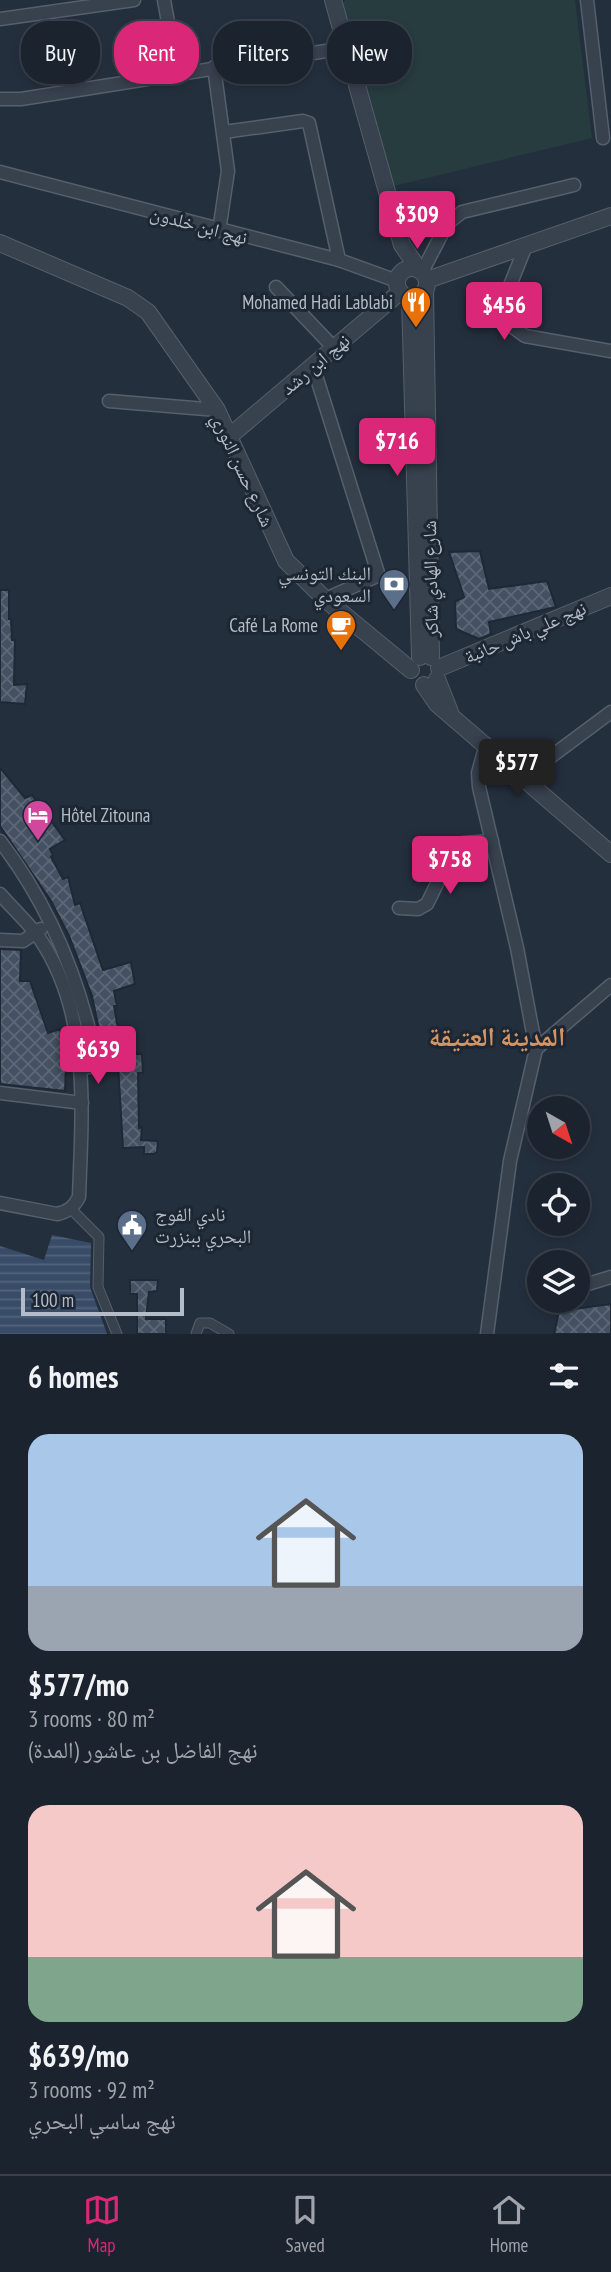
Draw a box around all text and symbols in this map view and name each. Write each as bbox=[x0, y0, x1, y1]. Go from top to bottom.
chip: Buy bbox=[21, 21, 100, 84]
chip: Rent bbox=[114, 21, 199, 84]
chip: Filters bbox=[213, 21, 313, 84]
chip: New bbox=[327, 21, 412, 84]
pin: $309 bbox=[376, 191, 458, 251]
text: $309 bbox=[395, 199, 439, 228]
street label: نهج ابن خلدون bbox=[147, 200, 250, 250]
pin: $456 bbox=[463, 282, 545, 342]
restaurant icon: Mohamed Hadi Lablabi bbox=[399, 285, 433, 329]
place label: Mohamed Hadi Lablabi bbox=[242, 290, 393, 314]
text: $456 bbox=[482, 290, 526, 319]
street label: نهج ابن رشد bbox=[276, 328, 355, 401]
street label: شارع حسن النوري bbox=[203, 410, 280, 532]
pin: $716 bbox=[356, 419, 438, 478]
text: $716 bbox=[375, 426, 419, 455]
street label: شارع الهادي شاكر bbox=[417, 520, 447, 639]
place label: البنك التونسي السعودي bbox=[278, 561, 371, 611]
bank icon: البنك التونسي السعودي bbox=[377, 567, 411, 611]
street label: نهج علي باش حانبة bbox=[460, 596, 591, 672]
cafe icon: Café La Rome bbox=[324, 608, 358, 652]
place label: Café La Rome bbox=[229, 613, 318, 637]
pin: $577 bbox=[476, 740, 558, 799]
text: $577 bbox=[495, 747, 539, 776]
hotel icon: Hôtel Zitouna bbox=[21, 798, 55, 842]
place label: Hôtel Zitouna bbox=[61, 803, 150, 827]
pin: $758 bbox=[409, 836, 491, 896]
text: $758 bbox=[428, 844, 472, 873]
district label: المدينة العتيقة bbox=[429, 1020, 565, 1053]
pin: $639 bbox=[57, 1026, 139, 1086]
text: $639 bbox=[76, 1034, 120, 1063]
north arrow bbox=[527, 1096, 590, 1158]
map controls bbox=[527, 1096, 590, 1313]
button: locate bbox=[527, 1173, 590, 1236]
place label: نادي الفوج البحري ببنزرت bbox=[155, 1202, 251, 1252]
public building icon: نادي الفوج البحري ببنزرت bbox=[115, 1208, 149, 1252]
button: layers bbox=[527, 1250, 590, 1313]
scale bar bbox=[21, 1285, 184, 1317]
text: 100 m bbox=[32, 1288, 74, 1312]
text: 6 homes bbox=[28, 1357, 119, 1396]
icon: filters bbox=[545, 1357, 583, 1395]
icon: home bbox=[243, 1480, 369, 1606]
text: $577/mo bbox=[28, 1665, 129, 1704]
text: 3 rooms · 80 m² bbox=[28, 1704, 155, 1733]
text: نهج الفاضل بن عاشور (المدة) bbox=[28, 1735, 258, 1764]
icon: home bbox=[243, 1851, 369, 1977]
text: $639/mo bbox=[28, 2036, 129, 2075]
text: 3 rooms · 92 m² bbox=[28, 2075, 155, 2104]
text: نهج ساسي البحري bbox=[28, 2106, 176, 2135]
tab: Map bbox=[83, 2191, 121, 2257]
tab: Saved bbox=[286, 2191, 325, 2257]
tab: Home bbox=[490, 2191, 528, 2257]

